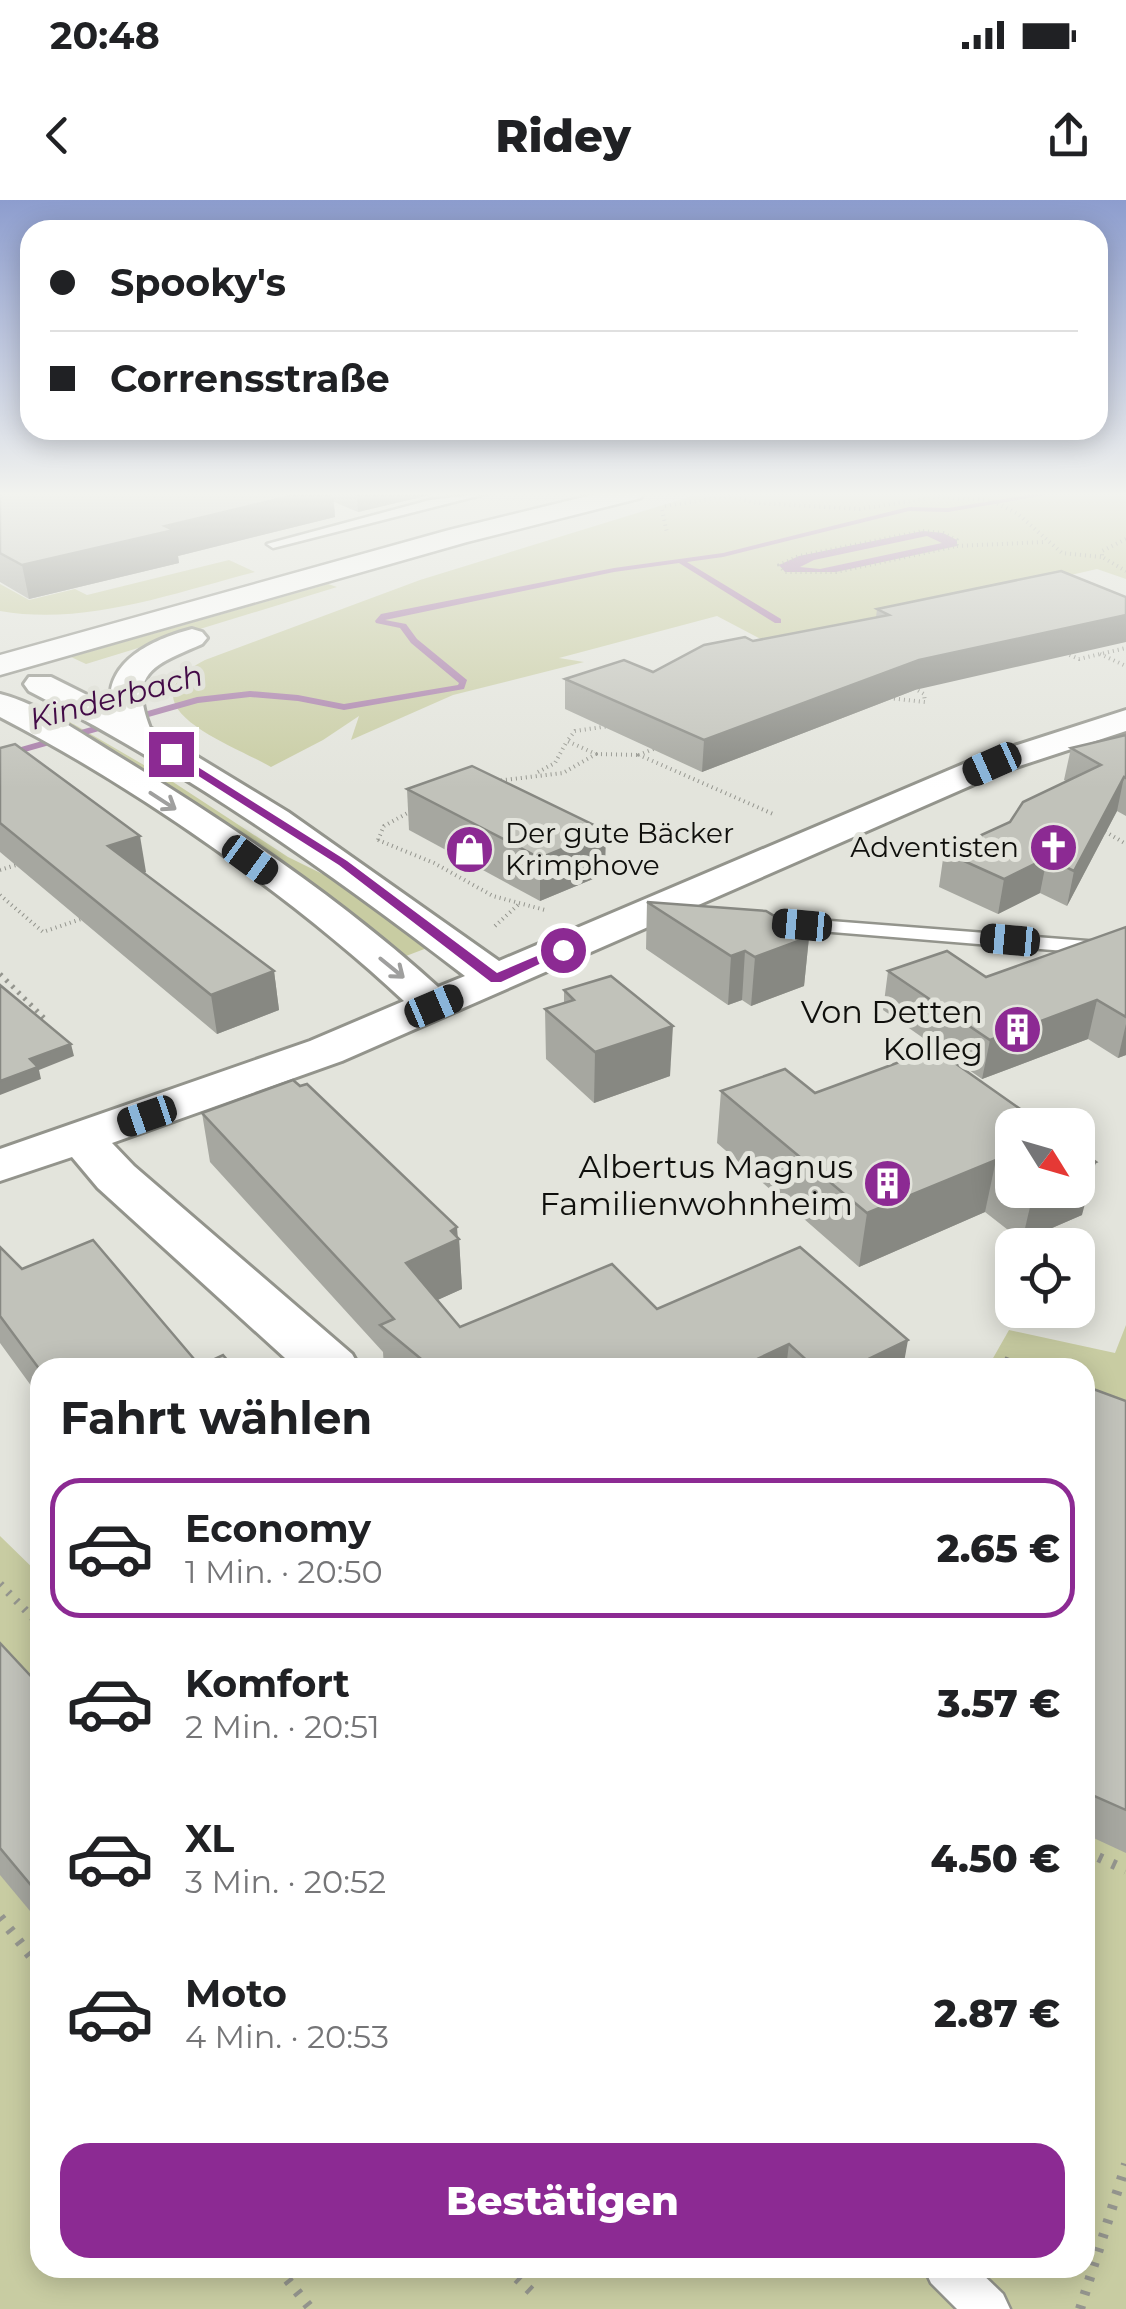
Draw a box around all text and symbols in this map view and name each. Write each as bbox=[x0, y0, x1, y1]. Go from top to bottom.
text: 20:48 bbox=[50, 12, 160, 59]
icon: back bbox=[30, 108, 85, 163]
text: Ridey bbox=[495, 108, 631, 163]
icon: share bbox=[1041, 108, 1096, 163]
text: Spooky's bbox=[110, 259, 286, 306]
text: Corrensstraße bbox=[110, 355, 390, 402]
water label: Kinderbach bbox=[25, 656, 207, 738]
route end bbox=[149, 732, 194, 777]
car bbox=[958, 738, 1026, 790]
one-way arrow bbox=[149, 790, 177, 811]
place label: Der gute Bäcker Krimphove bbox=[505, 816, 734, 882]
church icon: Adventisten bbox=[1028, 821, 1080, 873]
shop icon: Der gute Bäcker Krimphove bbox=[444, 823, 496, 875]
car bbox=[217, 830, 283, 890]
place label: Adventisten bbox=[850, 830, 1019, 864]
car bbox=[771, 907, 833, 943]
car bbox=[979, 922, 1041, 958]
route start bbox=[541, 928, 586, 973]
one-way arrow bbox=[378, 956, 404, 978]
car bbox=[401, 980, 467, 1032]
place label: Von Detten Kolleg bbox=[801, 992, 983, 1068]
building icon: Von Detten Kolleg bbox=[992, 1003, 1044, 1055]
car bbox=[114, 1092, 180, 1140]
north arrow bbox=[995, 1108, 1095, 1208]
map controls bbox=[995, 1108, 1095, 1328]
place label: Albertus Magnus Familienwohnheim bbox=[540, 1147, 853, 1223]
building icon: Albertus Magnus Familienwohnheim bbox=[862, 1158, 914, 1210]
button: locate bbox=[995, 1228, 1095, 1328]
text: Fahrt wählen bbox=[60, 1390, 372, 1445]
icon: car bbox=[65, 1503, 155, 1593]
text: Economy bbox=[185, 1505, 371, 1552]
text: 2.65 € bbox=[937, 1525, 1060, 1572]
text: 1 Min. · 20:50 bbox=[185, 1552, 383, 1591]
icon: car bbox=[65, 1658, 155, 1748]
text: Komfort bbox=[185, 1660, 350, 1707]
text: 3.57 € bbox=[937, 1680, 1060, 1727]
text: 2 Min. · 20:51 bbox=[185, 1707, 380, 1746]
icon: car bbox=[65, 1813, 155, 1903]
text: XL bbox=[185, 1815, 234, 1862]
text: 4.50 € bbox=[931, 1835, 1060, 1882]
text: 3 Min. · 20:52 bbox=[185, 1862, 386, 1901]
icon: car bbox=[65, 1968, 155, 2058]
text: Moto bbox=[185, 1970, 287, 2017]
text: 2.87 € bbox=[934, 1990, 1060, 2037]
text: 4 Min. · 20:53 bbox=[185, 2017, 389, 2056]
button: Bestätigen bbox=[60, 2143, 1065, 2258]

